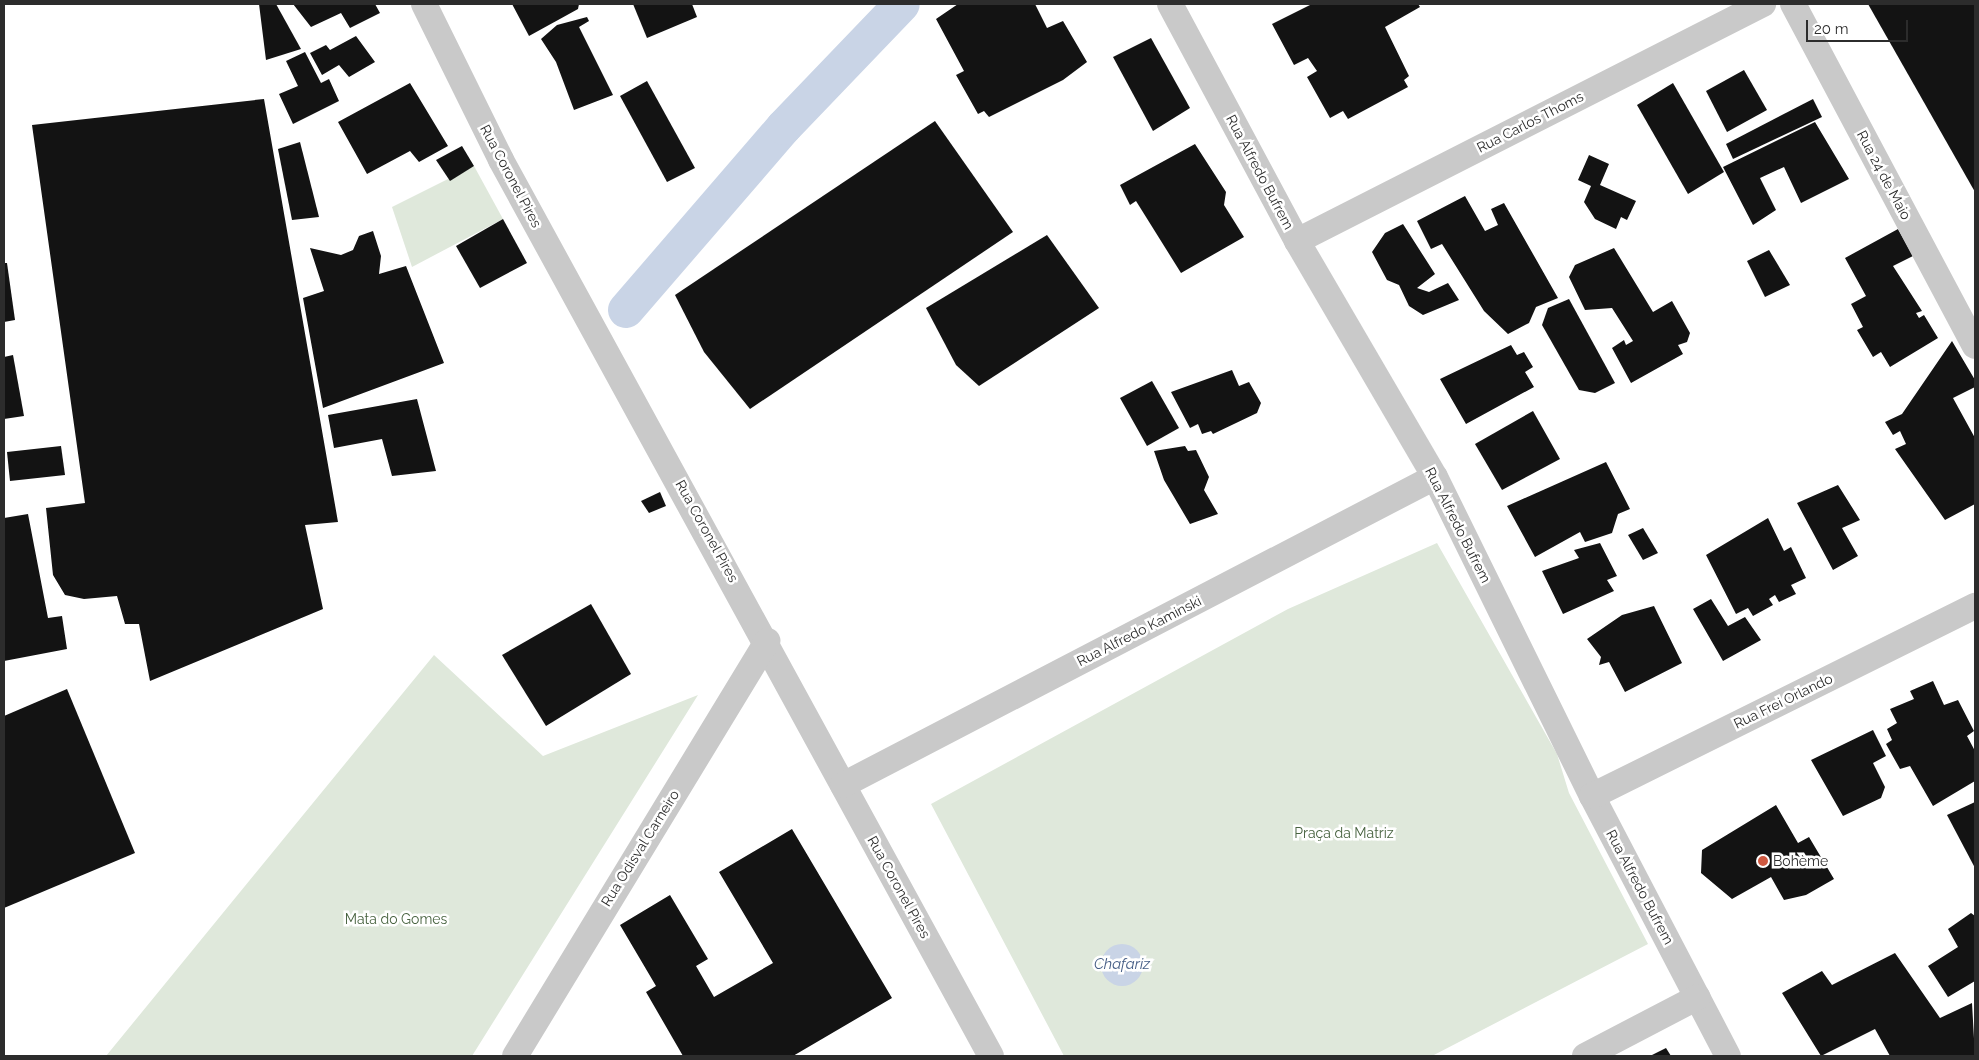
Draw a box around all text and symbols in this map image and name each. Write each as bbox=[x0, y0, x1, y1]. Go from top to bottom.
scale bar bbox=[1809, 10, 1912, 42]
text: 20 m bbox=[1814, 20, 1849, 38]
street label: Rua Carlos Thoms bbox=[1474, 88, 1586, 156]
street label: Rua Alfredo Bufrem bbox=[1223, 112, 1297, 232]
street label: Rua Coronel Pires bbox=[477, 121, 545, 231]
street label: Rua 24 de Maio bbox=[1853, 127, 1915, 223]
street label: Rua Alfredo Bufrem bbox=[1421, 464, 1495, 586]
street label: Rua Coronel Pires bbox=[672, 477, 742, 585]
street label: Rua Alfredo Kaminski bbox=[1074, 592, 1204, 670]
street label: Rua Frei Orlando bbox=[1731, 670, 1835, 732]
street label: Rua Odisval Carneiro bbox=[597, 787, 683, 909]
park label: Praça da Matriz bbox=[1294, 825, 1394, 841]
street label: Rua Alfredo Bufrem bbox=[1603, 827, 1677, 947]
street label: Rua Coronel Pires bbox=[864, 833, 934, 941]
place label: Bohème bbox=[1773, 853, 1828, 869]
marker: Bohème bbox=[1757, 855, 1769, 867]
park label: Mata do Gomes bbox=[345, 911, 447, 927]
water label: Chafariz bbox=[1094, 956, 1150, 974]

